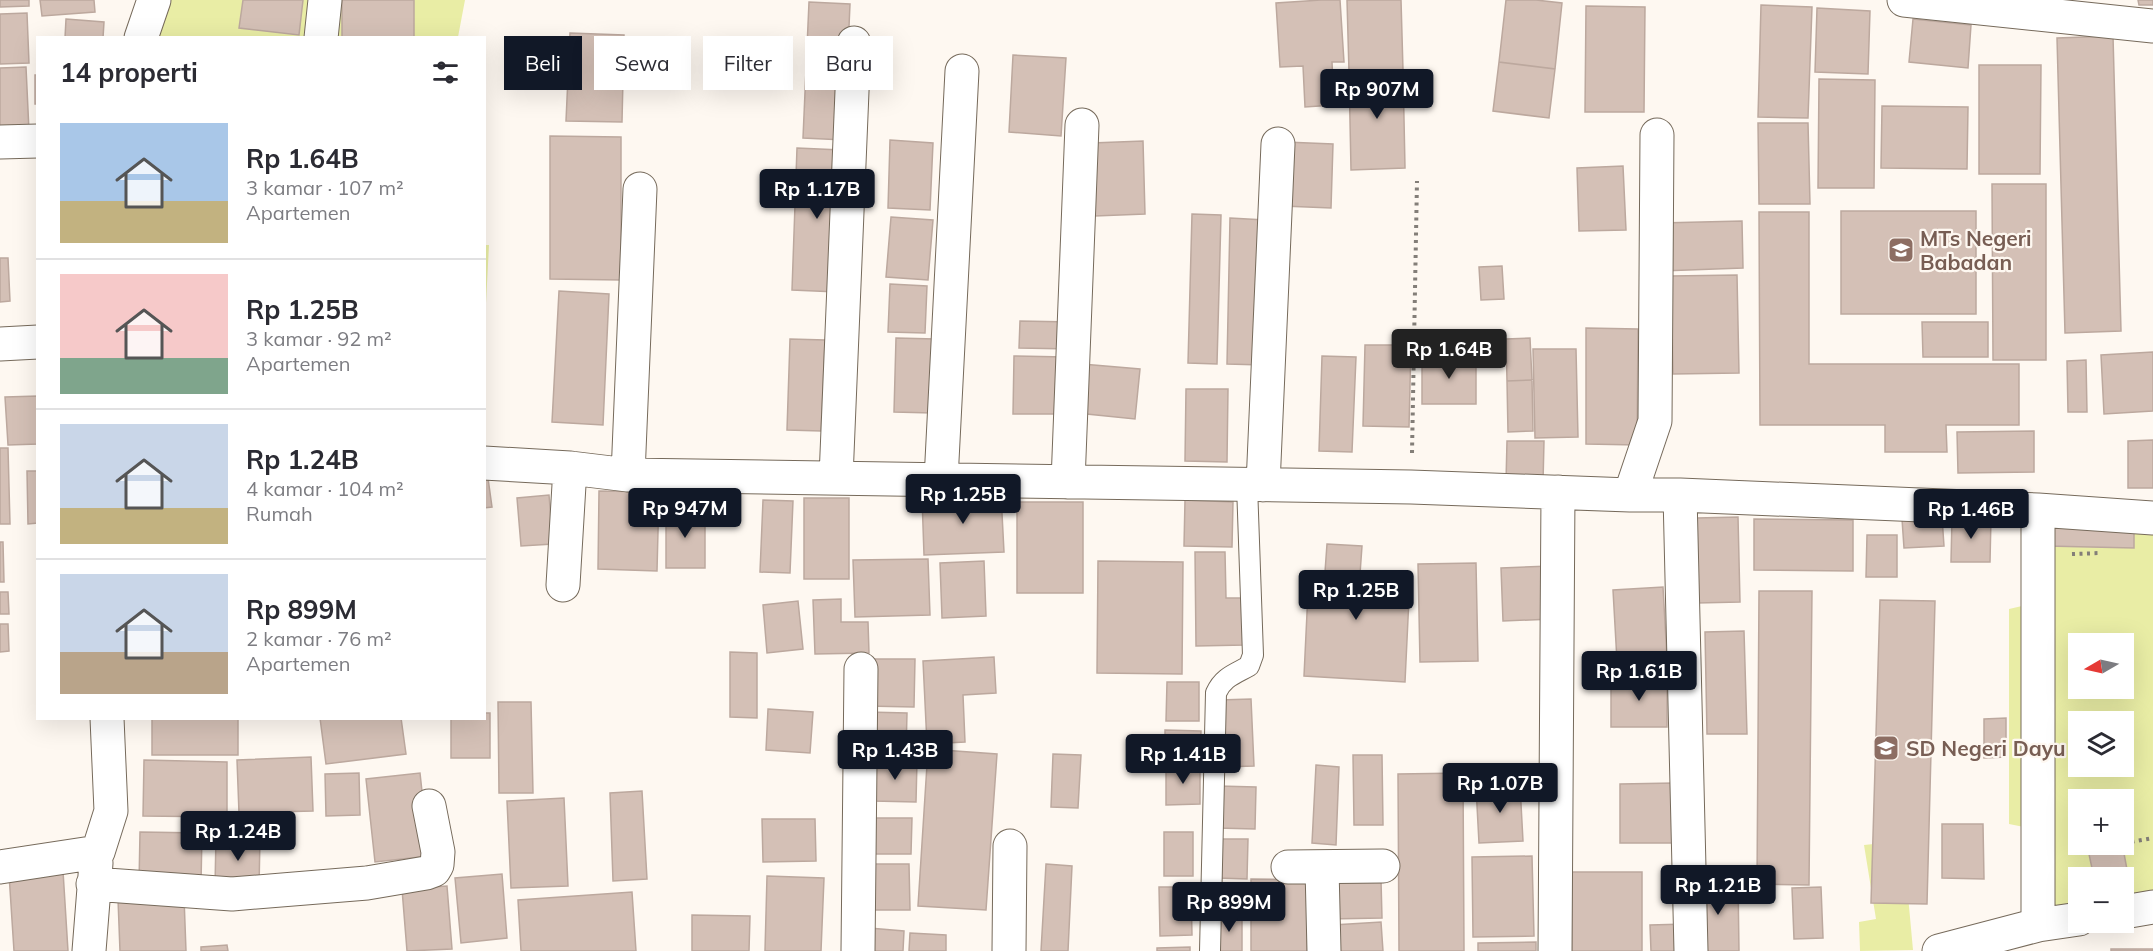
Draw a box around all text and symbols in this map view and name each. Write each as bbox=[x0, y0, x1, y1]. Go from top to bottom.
chip: Beli bbox=[504, 36, 582, 90]
chip: Sewa bbox=[594, 36, 691, 90]
chip: Filter bbox=[703, 36, 793, 90]
chip: Baru bbox=[805, 36, 893, 90]
text: 14 properti bbox=[60, 56, 198, 89]
icon: filters bbox=[429, 56, 462, 89]
pin: Rp 907M bbox=[1322, 69, 1432, 120]
text: Rp 907M bbox=[1334, 76, 1420, 101]
text: Rp 1.64B bbox=[246, 142, 359, 175]
icon: home bbox=[108, 147, 180, 219]
pin: Rp 1.17B bbox=[755, 169, 879, 220]
text: 3 kamar · 107 m² bbox=[246, 175, 404, 200]
text: Rp 1.17B bbox=[774, 176, 860, 201]
text: Apartemen bbox=[246, 200, 350, 225]
place label: MTs Negeri Babadan bbox=[1920, 225, 2032, 275]
school or university icon: MTs Negeri Babadan bbox=[1886, 235, 1916, 265]
text: Rp 1.25B bbox=[246, 293, 359, 326]
icon: home bbox=[108, 298, 180, 370]
text: 3 kamar · 92 m² bbox=[246, 326, 392, 351]
pin: Rp 1.64B bbox=[1387, 329, 1511, 380]
text: Rp 1.64B bbox=[1406, 336, 1492, 361]
text: Apartemen bbox=[246, 351, 350, 376]
text: Rp 1.24B bbox=[246, 443, 359, 476]
icon: home bbox=[108, 448, 180, 520]
pin: Rp 1.25B bbox=[901, 474, 1025, 525]
text: 4 kamar · 104 m² bbox=[246, 476, 404, 501]
text: Rp 1.25B bbox=[920, 481, 1006, 506]
pin: Rp 947M bbox=[630, 488, 740, 539]
pin: Rp 1.46B bbox=[1909, 489, 2033, 540]
text: Rp 947M bbox=[642, 495, 728, 520]
text: Rp 1.46B bbox=[1928, 496, 2014, 521]
text: Rumah bbox=[246, 501, 313, 526]
pin: Rp 1.25B bbox=[1294, 570, 1418, 621]
text: Rp 1.25B bbox=[1313, 577, 1399, 602]
text: Rp 899M bbox=[246, 593, 357, 626]
icon: home bbox=[108, 598, 180, 670]
text: 2 kamar · 76 m² bbox=[246, 626, 392, 651]
north arrow bbox=[2068, 633, 2134, 699]
map controls bbox=[2068, 633, 2134, 933]
text: Apartemen bbox=[246, 651, 350, 676]
pin: Rp 1.61B bbox=[1577, 651, 1701, 702]
text: Rp 1.61B bbox=[1596, 658, 1682, 683]
button: layers bbox=[2068, 711, 2134, 777]
pin: Rp 1.43B bbox=[833, 730, 957, 781]
school or university icon: SD Negeri Dayu bbox=[1871, 733, 1901, 763]
pin: Rp 1.41B bbox=[1121, 734, 1245, 785]
place label: SD Negeri Dayu bbox=[1906, 735, 2066, 761]
text: Rp 1.43B bbox=[852, 737, 938, 762]
text: Rp 1.41B bbox=[1140, 741, 1226, 766]
pin: Rp 1.07B bbox=[1438, 763, 1562, 814]
text: Rp 1.07B bbox=[1457, 770, 1543, 795]
button: + bbox=[2068, 789, 2134, 855]
pin: Rp 1.24B bbox=[176, 811, 300, 862]
text: Rp 1.24B bbox=[195, 818, 281, 843]
pin: Rp 1.21B bbox=[1656, 865, 1780, 916]
button: − bbox=[2068, 867, 2134, 933]
text: Rp 1.21B bbox=[1675, 872, 1761, 897]
pin: Rp 899M bbox=[1174, 882, 1284, 933]
text: Rp 899M bbox=[1186, 889, 1272, 914]

